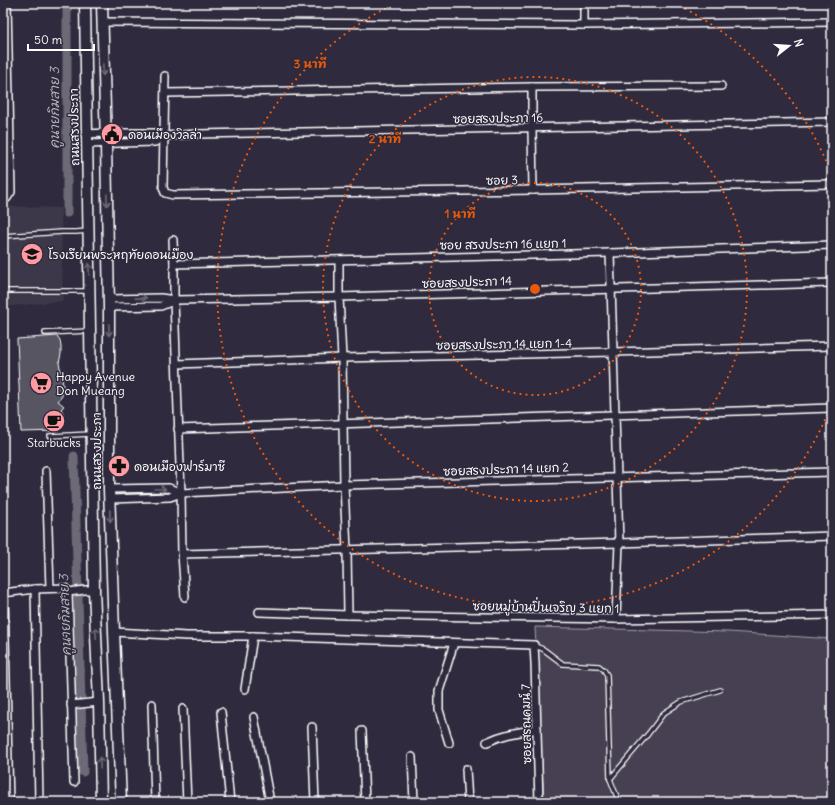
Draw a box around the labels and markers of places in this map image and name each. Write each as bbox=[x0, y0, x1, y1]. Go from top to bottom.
public building icon: ดอนเมืองวิลล่า bbox=[99, 121, 125, 147]
place label: ดอนเมืองวิลล่า bbox=[128, 127, 202, 142]
school or university icon: โรงเรียนพระหฤทัยดอนเมือง bbox=[19, 241, 45, 267]
place label: โรงเรียนพระหฤทัยดอนเมือง bbox=[48, 247, 193, 263]
centre of rings bbox=[528, 282, 542, 296]
place label: Happy Avenue Don Mueang bbox=[56, 369, 135, 398]
supermarket icon: Happy Avenue Don Mueang bbox=[28, 370, 54, 396]
cafe icon: Starbucks bbox=[41, 408, 67, 434]
place label: Starbucks bbox=[27, 435, 81, 450]
pharmacy icon: ดอนเมืองฟาร์มาซี bbox=[106, 453, 132, 479]
place label: ดอนเมืองฟาร์มาซี bbox=[134, 459, 226, 474]

